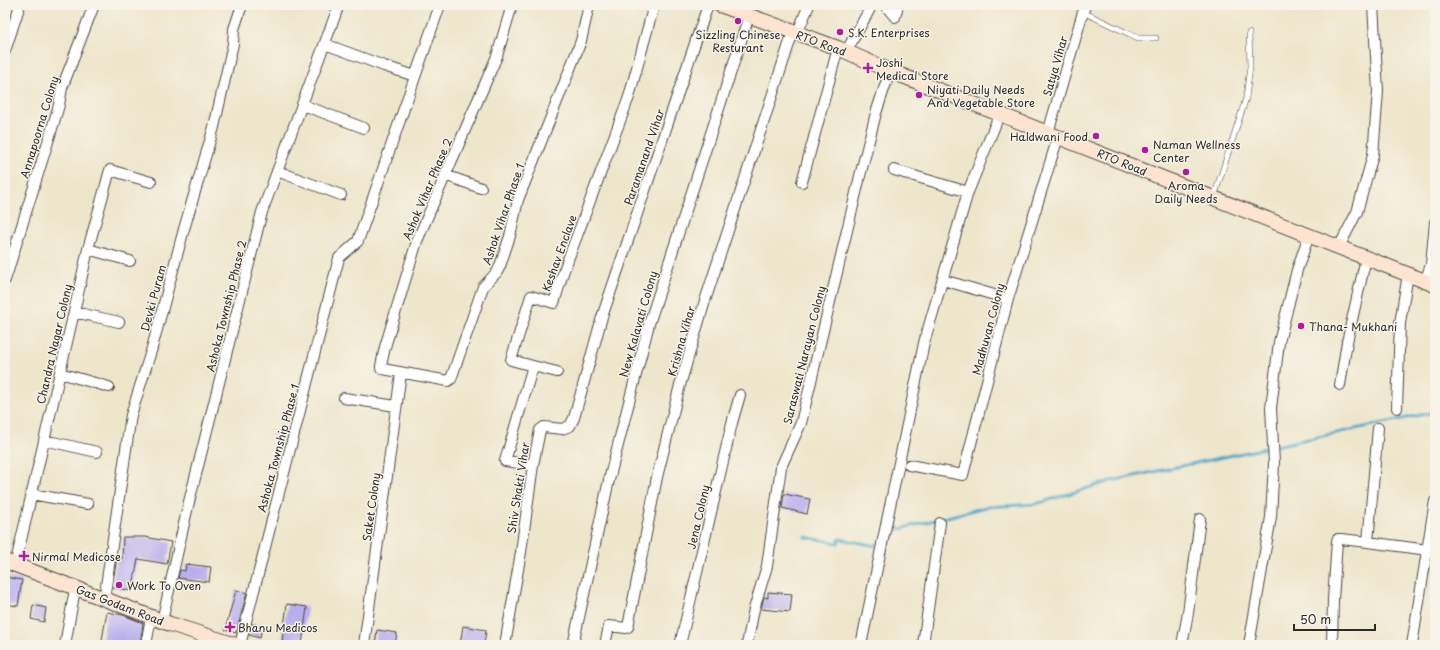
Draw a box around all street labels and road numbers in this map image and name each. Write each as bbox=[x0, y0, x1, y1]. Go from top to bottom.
street label: RTO Road bbox=[793, 26, 849, 60]
street label: Satya Vihar bbox=[1038, 33, 1072, 98]
street label: Annapoorna Colony bbox=[15, 74, 63, 180]
street label: Paramanand Vihar bbox=[620, 107, 668, 207]
street label: Ashok Vihar Phase 2 bbox=[398, 135, 456, 243]
street label: RTO Road bbox=[1094, 144, 1150, 180]
street label: Ashok Vihar Phase 1 bbox=[478, 161, 528, 267]
street label: Keshav Enclave bbox=[537, 212, 581, 294]
street label: Ashoka Township Phase 2 bbox=[201, 238, 251, 374]
street label: Devki Puram bbox=[136, 263, 170, 333]
street label: New Kalavati Colony bbox=[615, 269, 661, 379]
street label: Madhuvan Colony bbox=[968, 281, 1008, 377]
street label: Chandra Nagar Colony bbox=[32, 282, 76, 406]
street label: Saraswati Narayan Colony bbox=[779, 284, 829, 426]
street label: Krishna Vihar bbox=[663, 304, 699, 378]
street label: Ashoka Township Phase 1 bbox=[253, 382, 303, 514]
street label: Shiv Shakti Vihar bbox=[502, 441, 534, 535]
street label: Saket Colony bbox=[358, 472, 384, 542]
street label: Jena Colony bbox=[682, 483, 714, 551]
street label: Gas Godam Road bbox=[74, 580, 166, 630]

